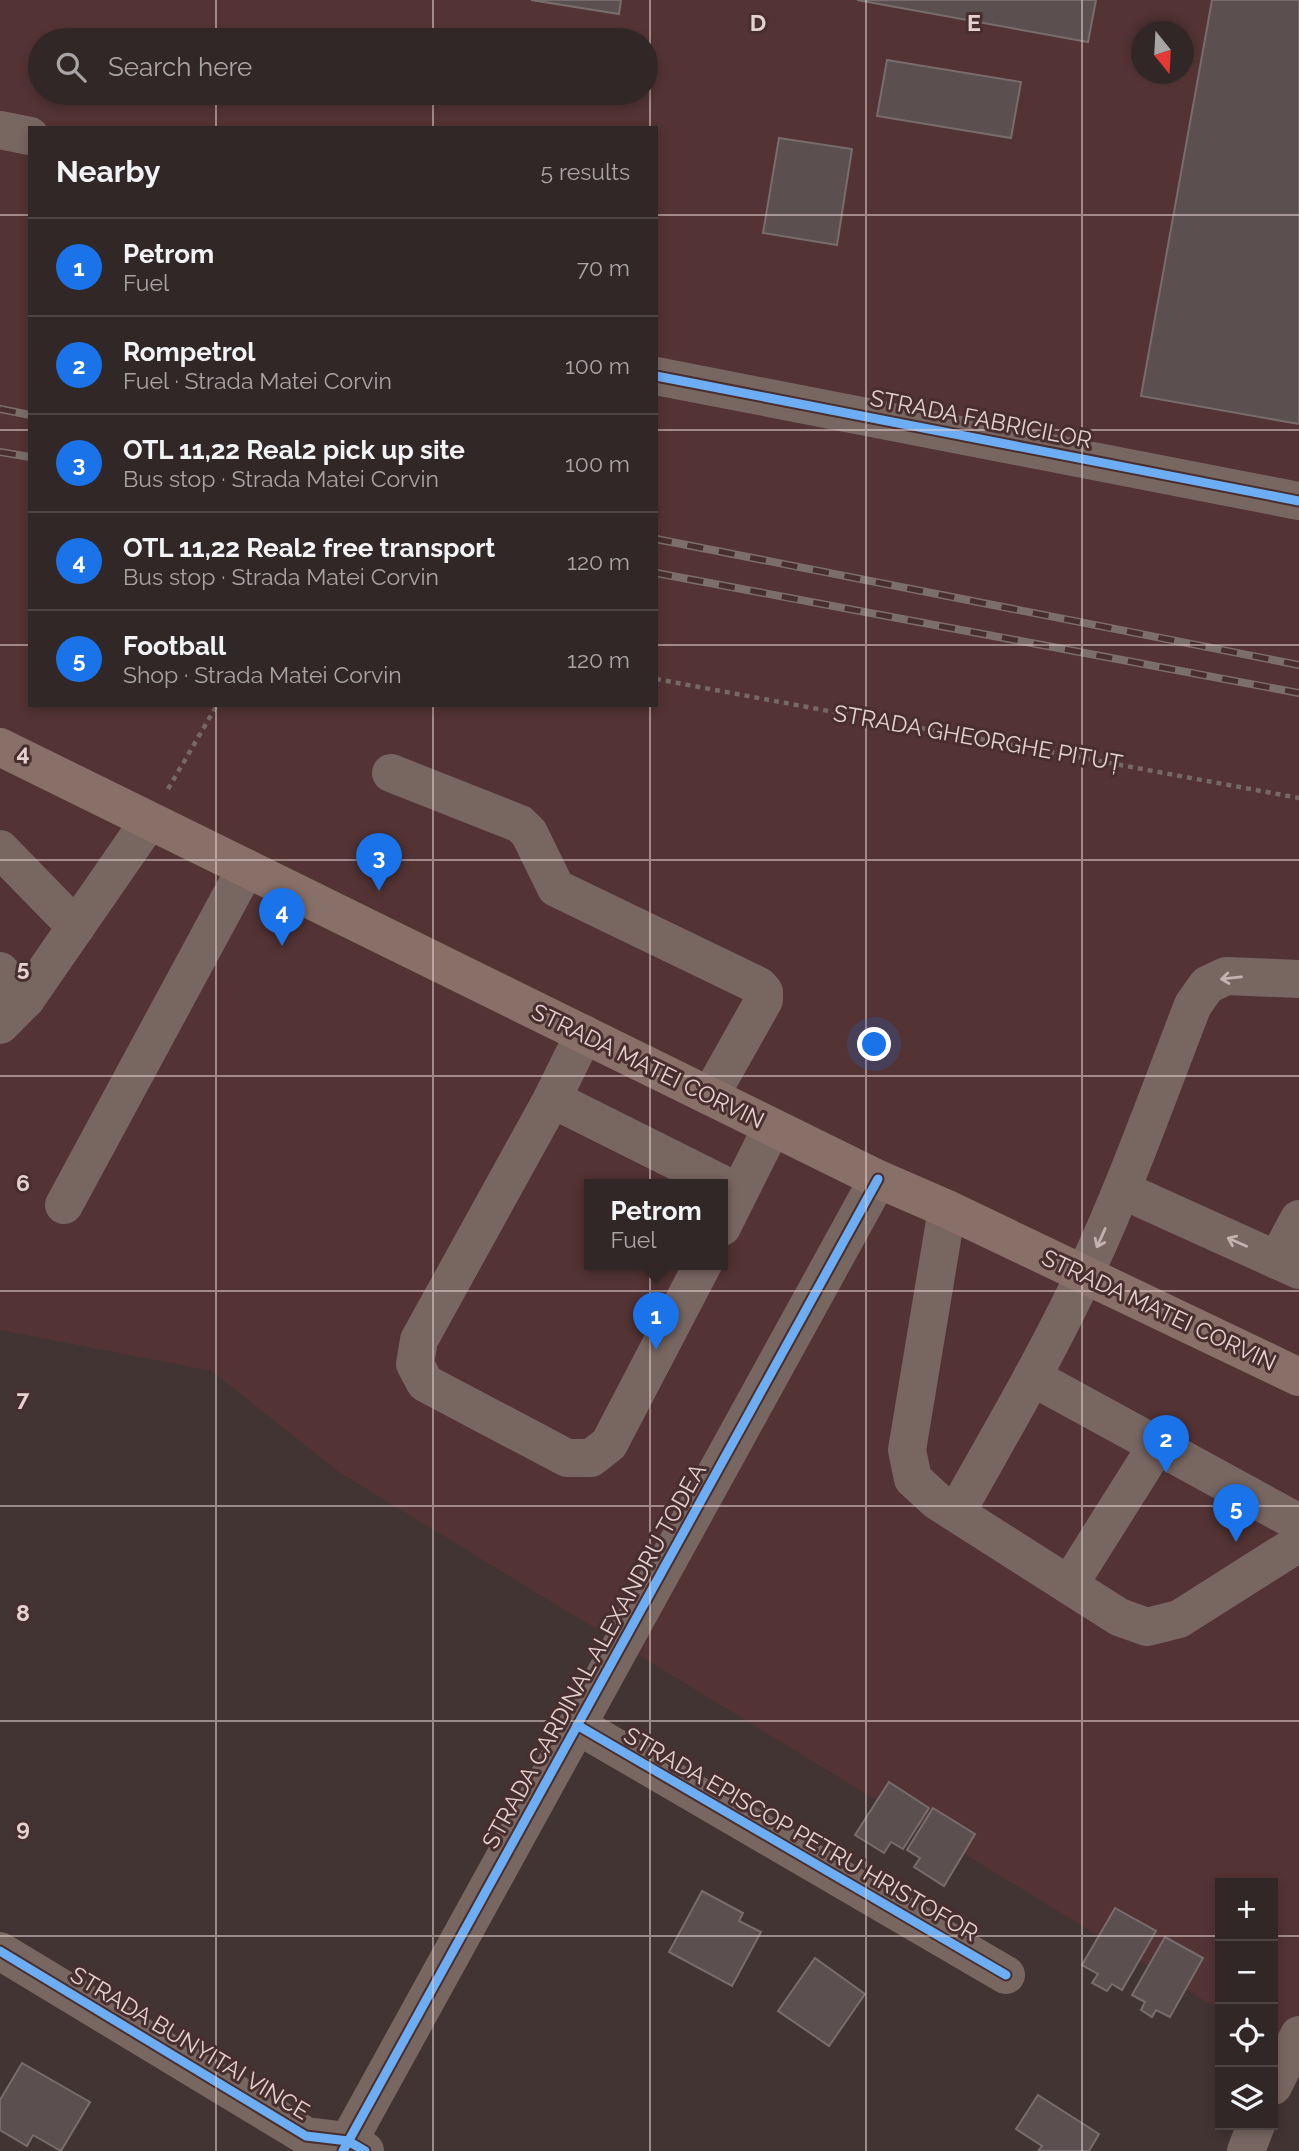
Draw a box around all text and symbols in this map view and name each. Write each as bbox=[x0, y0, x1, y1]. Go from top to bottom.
text: D bbox=[750, 9, 766, 36]
text: E bbox=[967, 9, 981, 36]
north arrow bbox=[1131, 21, 1194, 84]
search box bbox=[28, 28, 658, 105]
icon: search bbox=[52, 48, 90, 86]
text: Search here bbox=[108, 52, 252, 82]
text: Nearby bbox=[56, 154, 160, 189]
text: 5 results bbox=[541, 158, 630, 185]
text: Petrom bbox=[123, 239, 214, 269]
text: 1 bbox=[73, 254, 85, 281]
text: 70 m bbox=[577, 254, 630, 281]
text: Fuel bbox=[123, 269, 169, 296]
text: Rompetrol bbox=[123, 337, 256, 367]
text: 2 bbox=[73, 352, 85, 379]
text: 100 m bbox=[565, 352, 630, 379]
text: Fuel · Strada Matei Corvin bbox=[123, 367, 392, 394]
street label: STRADA FABRICILOR bbox=[868, 384, 1094, 453]
text: OTL 11,22 Real2 pick up site bbox=[123, 435, 465, 465]
text: 3 bbox=[73, 450, 85, 477]
text: 100 m bbox=[565, 450, 630, 477]
text: Bus stop · Strada Matei Corvin bbox=[123, 465, 439, 492]
text: OTL 11,22 Real2 free transport bbox=[123, 533, 495, 563]
text: 4 bbox=[72, 548, 86, 575]
text: 120 m bbox=[567, 548, 630, 575]
text: Bus stop · Strada Matei Corvin bbox=[123, 563, 439, 590]
text: Football bbox=[123, 631, 226, 661]
text: 5 bbox=[73, 646, 85, 673]
text: 120 m bbox=[567, 646, 630, 673]
text: Shop · Strada Matei Corvin bbox=[123, 661, 402, 688]
street label: STRADA GHEORGHE PITUȚ bbox=[831, 699, 1125, 776]
text: 4 bbox=[16, 739, 30, 766]
pin: 3 bbox=[356, 833, 402, 891]
pin: 4 bbox=[259, 888, 305, 946]
text: 5 bbox=[17, 954, 30, 981]
one-way arrow bbox=[1220, 971, 1243, 984]
street label: STRADA MATEI CORVIN bbox=[528, 997, 769, 1134]
your location bbox=[857, 1027, 891, 1061]
text: 6 bbox=[16, 1169, 30, 1196]
popup bbox=[584, 1179, 728, 1270]
text: Petrom bbox=[610, 1196, 702, 1226]
text: Fuel bbox=[610, 1226, 657, 1253]
one-way arrow bbox=[1094, 1227, 1107, 1248]
one-way arrow bbox=[1227, 1235, 1248, 1248]
street label: STRADA MATEI CORVIN bbox=[1038, 1243, 1281, 1376]
pin: 1 bbox=[633, 1292, 679, 1350]
text: 7 bbox=[17, 1384, 30, 1411]
pin: 2 bbox=[1143, 1415, 1189, 1473]
street label: STRADA CARDINAL ALEXANDRU TODEA bbox=[476, 1458, 711, 1853]
pin: 5 bbox=[1213, 1484, 1259, 1542]
text: 8 bbox=[16, 1599, 30, 1626]
street label: STRADA EPISCOP PETRU HRISTOFOR bbox=[620, 1721, 983, 1946]
text: 9 bbox=[16, 1814, 30, 1841]
map controls bbox=[1215, 1878, 1278, 2130]
button: + bbox=[1215, 1878, 1278, 1941]
button: − bbox=[1215, 1941, 1278, 2004]
street label: STRADA BUNYITAI VINCE bbox=[66, 1960, 315, 2125]
button: locate bbox=[1215, 2004, 1278, 2067]
button: layers bbox=[1215, 2067, 1278, 2130]

